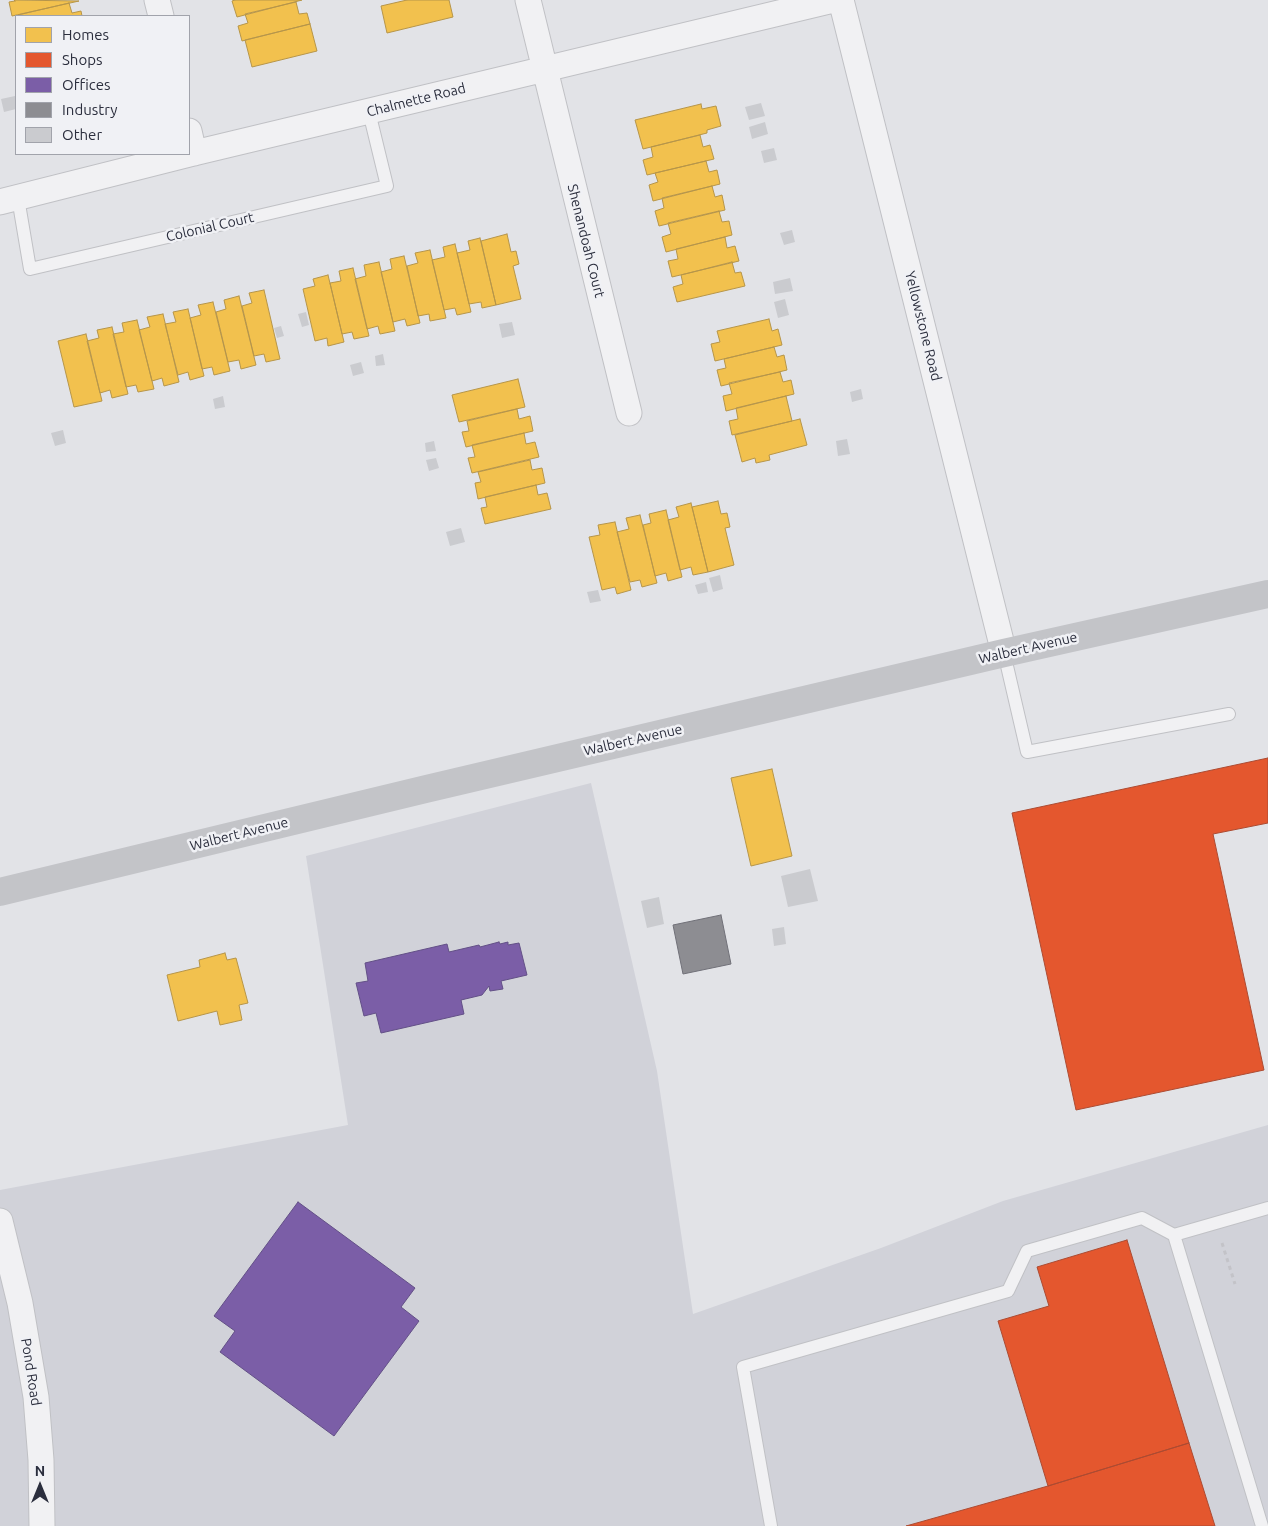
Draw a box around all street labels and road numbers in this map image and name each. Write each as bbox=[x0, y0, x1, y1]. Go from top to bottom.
street label: Chalmette Road bbox=[365, 80, 467, 120]
street label: Shenandoah Court bbox=[564, 182, 608, 300]
street label: Colonial Court bbox=[164, 209, 256, 245]
street label: Yellowstone Road bbox=[901, 269, 945, 383]
street label: Walbert Avenue bbox=[977, 628, 1079, 668]
street label: Walbert Avenue bbox=[582, 720, 684, 760]
street label: Walbert Avenue bbox=[188, 814, 290, 854]
street label: Pond Road bbox=[17, 1337, 45, 1407]

